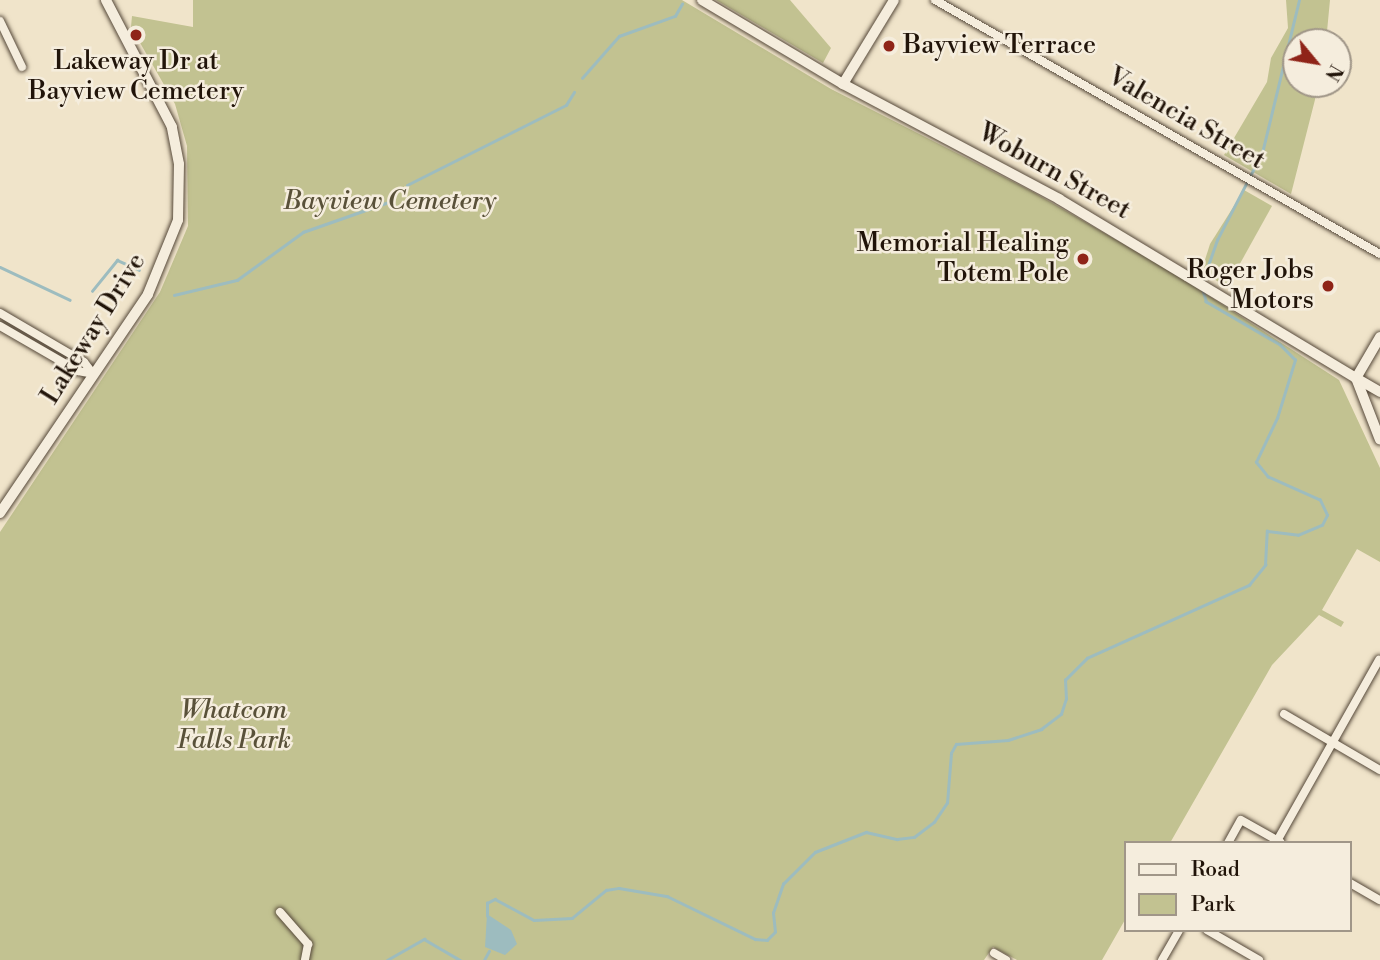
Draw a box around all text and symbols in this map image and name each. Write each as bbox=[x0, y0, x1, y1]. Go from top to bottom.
marker: Lakeway Dr at Bayview Cemetery bbox=[128, 27, 144, 43]
north arrow bbox=[1282, 28, 1352, 98]
place label: Bayview Terrace bbox=[903, 30, 1096, 62]
marker: Bayview Terrace bbox=[881, 38, 897, 54]
place label: Lakeway Dr at Bayview Cemetery bbox=[28, 46, 244, 108]
text: N bbox=[1319, 60, 1348, 85]
street label: Valencia Street bbox=[1102, 61, 1270, 177]
street label: Woburn Street bbox=[972, 117, 1136, 227]
park label: Bayview Cemetery bbox=[284, 186, 496, 218]
place label: Memorial Healing Totem Pole bbox=[857, 228, 1069, 290]
street label: Lakeway Drive bbox=[35, 248, 153, 410]
marker: Memorial Healing Totem Pole bbox=[1075, 251, 1091, 267]
place label: Roger Jobs Motors bbox=[1187, 255, 1314, 316]
marker: Roger Jobs Motors bbox=[1320, 278, 1336, 294]
park label: Whatcom Falls Park bbox=[177, 695, 291, 756]
legend bbox=[1124, 841, 1352, 932]
text: Road bbox=[1191, 857, 1240, 883]
text: Park bbox=[1191, 892, 1235, 918]

